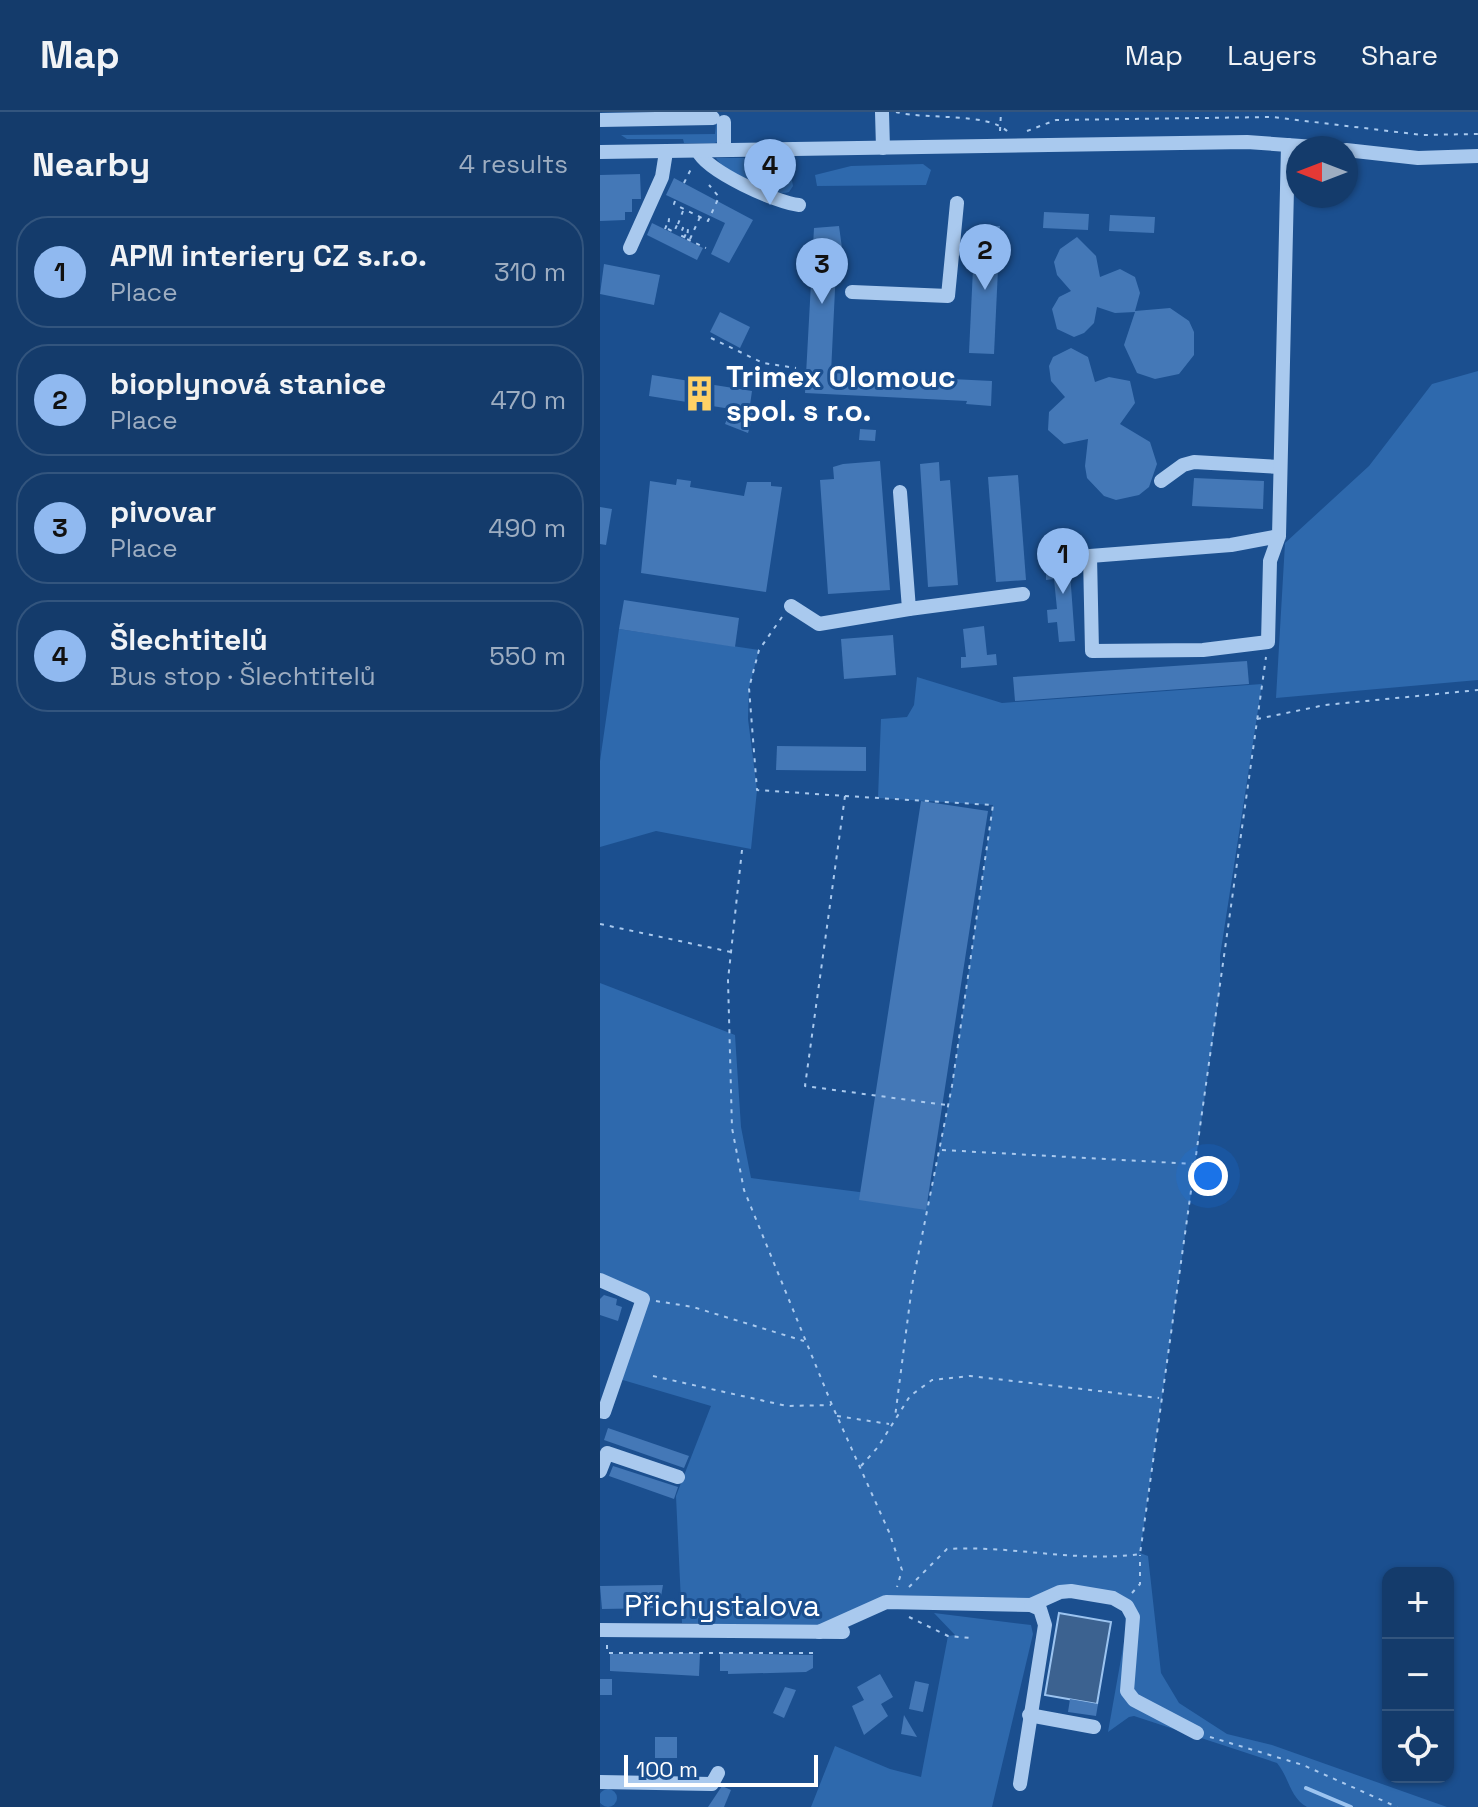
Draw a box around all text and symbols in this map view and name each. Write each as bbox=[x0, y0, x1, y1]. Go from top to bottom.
text: Map bbox=[40, 31, 120, 79]
text: Map bbox=[1125, 37, 1183, 73]
text: Layers bbox=[1227, 37, 1317, 73]
text: Share bbox=[1361, 37, 1438, 73]
north arrow bbox=[1286, 136, 1358, 208]
pin: 4 bbox=[744, 139, 796, 205]
text: Nearby bbox=[32, 143, 150, 186]
text: 4 results bbox=[459, 147, 568, 181]
pin: 2 bbox=[959, 224, 1011, 290]
text: APM interiery CZ s.r.o. bbox=[110, 236, 427, 275]
pin: 3 bbox=[796, 238, 848, 304]
text: 1 bbox=[54, 255, 66, 289]
text: 310 m bbox=[494, 255, 566, 289]
text: Place bbox=[110, 275, 178, 309]
place label: Trimex Olomouc spol. s r.o. bbox=[726, 357, 955, 430]
text: bioplynová stanice bbox=[110, 364, 386, 403]
building icon: Trimex Olomouc spol. s r.o. bbox=[681, 374, 719, 412]
text: 2 bbox=[52, 383, 68, 417]
text: 470 m bbox=[490, 383, 566, 417]
text: Place bbox=[110, 403, 178, 437]
text: pivovar bbox=[110, 492, 216, 531]
text: 3 bbox=[52, 511, 68, 545]
text: 490 m bbox=[488, 511, 566, 545]
pin: 1 bbox=[1037, 528, 1089, 594]
text: Place bbox=[110, 531, 178, 565]
text: Šlechtitelů bbox=[110, 620, 268, 659]
text: 4 bbox=[52, 639, 68, 673]
text: 550 m bbox=[489, 639, 566, 673]
text: Bus stop · Šlechtitelů bbox=[110, 659, 376, 693]
your location bbox=[1188, 1156, 1228, 1196]
map controls bbox=[1382, 1567, 1454, 1783]
button: + bbox=[1382, 1567, 1454, 1639]
street label: Přichystalova bbox=[624, 1586, 820, 1625]
button: − bbox=[1382, 1639, 1454, 1711]
button: locate bbox=[1382, 1711, 1454, 1783]
scale bar bbox=[624, 1751, 818, 1787]
text: 100 m bbox=[636, 1755, 698, 1783]

